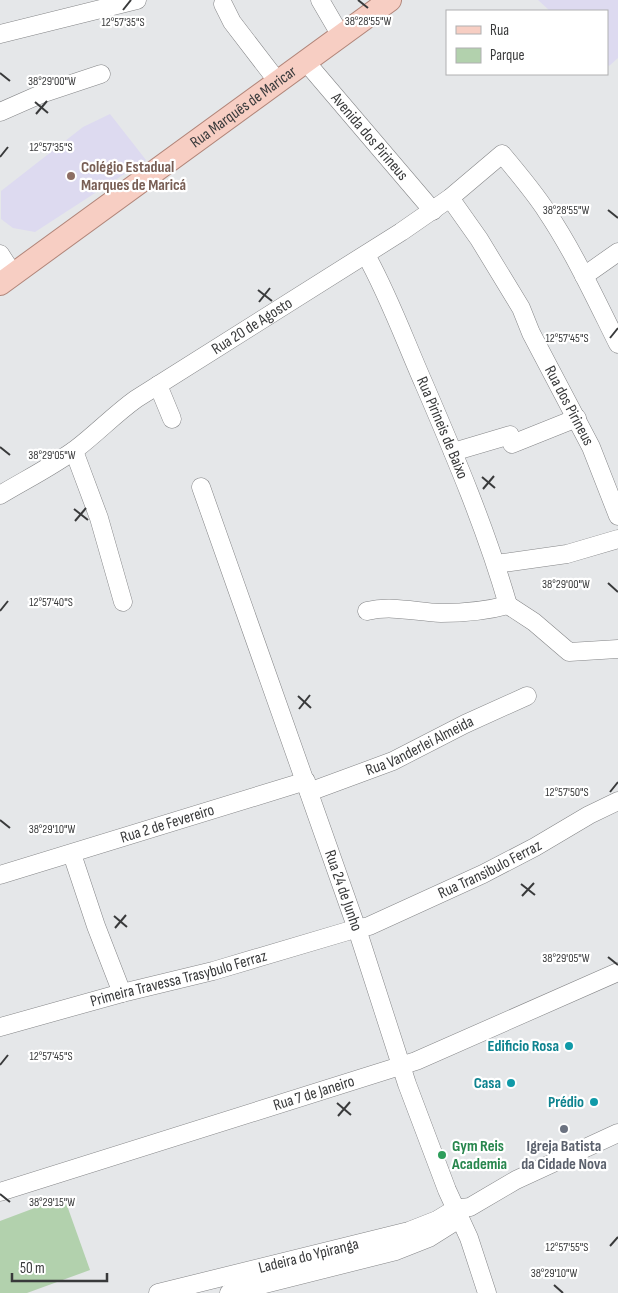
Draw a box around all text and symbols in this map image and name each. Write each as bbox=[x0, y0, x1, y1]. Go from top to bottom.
legend bbox=[446, 10, 608, 75]
text: 38°28'55"W bbox=[345, 14, 391, 29]
text: 12°57'35"S bbox=[101, 15, 145, 30]
text: Rua bbox=[490, 21, 509, 40]
text: Parque bbox=[490, 46, 525, 65]
street label: Rua Marquês de Maricar bbox=[186, 62, 301, 152]
text: 38°29'00"W bbox=[28, 74, 76, 89]
street label: Avenida dos Pirineus bbox=[326, 88, 412, 184]
text: 12°57'35"S bbox=[29, 140, 73, 155]
place label: Colégio Estadual Marques de Maricá bbox=[81, 158, 186, 195]
marker: Colégio Estadual Marques de Maricá bbox=[65, 170, 77, 182]
text: 38°28'55"W bbox=[543, 203, 589, 218]
street label: Rua 20 de Agosto bbox=[208, 293, 296, 359]
text: 12°57'45"S bbox=[545, 331, 589, 346]
street label: Rua dos Pirineus bbox=[540, 362, 598, 449]
street label: Rua Pirineis de Baixo bbox=[412, 374, 472, 482]
text: 38°29'05"W bbox=[28, 448, 76, 463]
text: 38°29'00"W bbox=[542, 577, 590, 592]
text: 12°57'40"S bbox=[29, 595, 73, 610]
street label: Rua Vanderlei Almeida bbox=[363, 712, 477, 780]
text: 12°57'50"S bbox=[545, 785, 589, 800]
street label: Rua 2 de Fevereiro bbox=[118, 800, 216, 847]
text: 38°29'10"W bbox=[29, 822, 76, 837]
street label: Rua Transibulo Ferraz bbox=[435, 836, 545, 903]
street label: Rua 24 de Junho bbox=[320, 848, 366, 934]
street label: Primeira Travessa Trasybulo Ferraz bbox=[88, 946, 269, 1011]
text: 38°29'05"W bbox=[542, 951, 590, 966]
place label: Edificio Rosa bbox=[488, 1037, 559, 1056]
marker: Edificio Rosa bbox=[563, 1040, 575, 1052]
text: 12°57'45"S bbox=[29, 1049, 73, 1064]
street label: Rua 7 de Janeiro bbox=[271, 1071, 357, 1115]
place label: Casa bbox=[474, 1074, 501, 1093]
marker: Casa bbox=[505, 1077, 517, 1089]
place label: Prédio bbox=[548, 1093, 584, 1112]
marker: Prédio bbox=[588, 1096, 600, 1108]
marker: Igreja Batista da Cidade Nova bbox=[558, 1123, 570, 1135]
place label: Gym Reis Academia bbox=[451, 1137, 507, 1174]
place label: Igreja Batista da Cidade Nova bbox=[521, 1137, 607, 1174]
marker: Gym Reis Academia bbox=[436, 1149, 448, 1161]
text: 38°29'15"W bbox=[29, 1195, 75, 1210]
street label: Ladeira do Ypiranga bbox=[256, 1234, 361, 1277]
text: 12°57'55"S bbox=[546, 1240, 588, 1255]
scale bar bbox=[12, 1250, 108, 1282]
text: 50 m bbox=[20, 1259, 45, 1278]
text: 38°29'10"W bbox=[531, 1266, 578, 1281]

